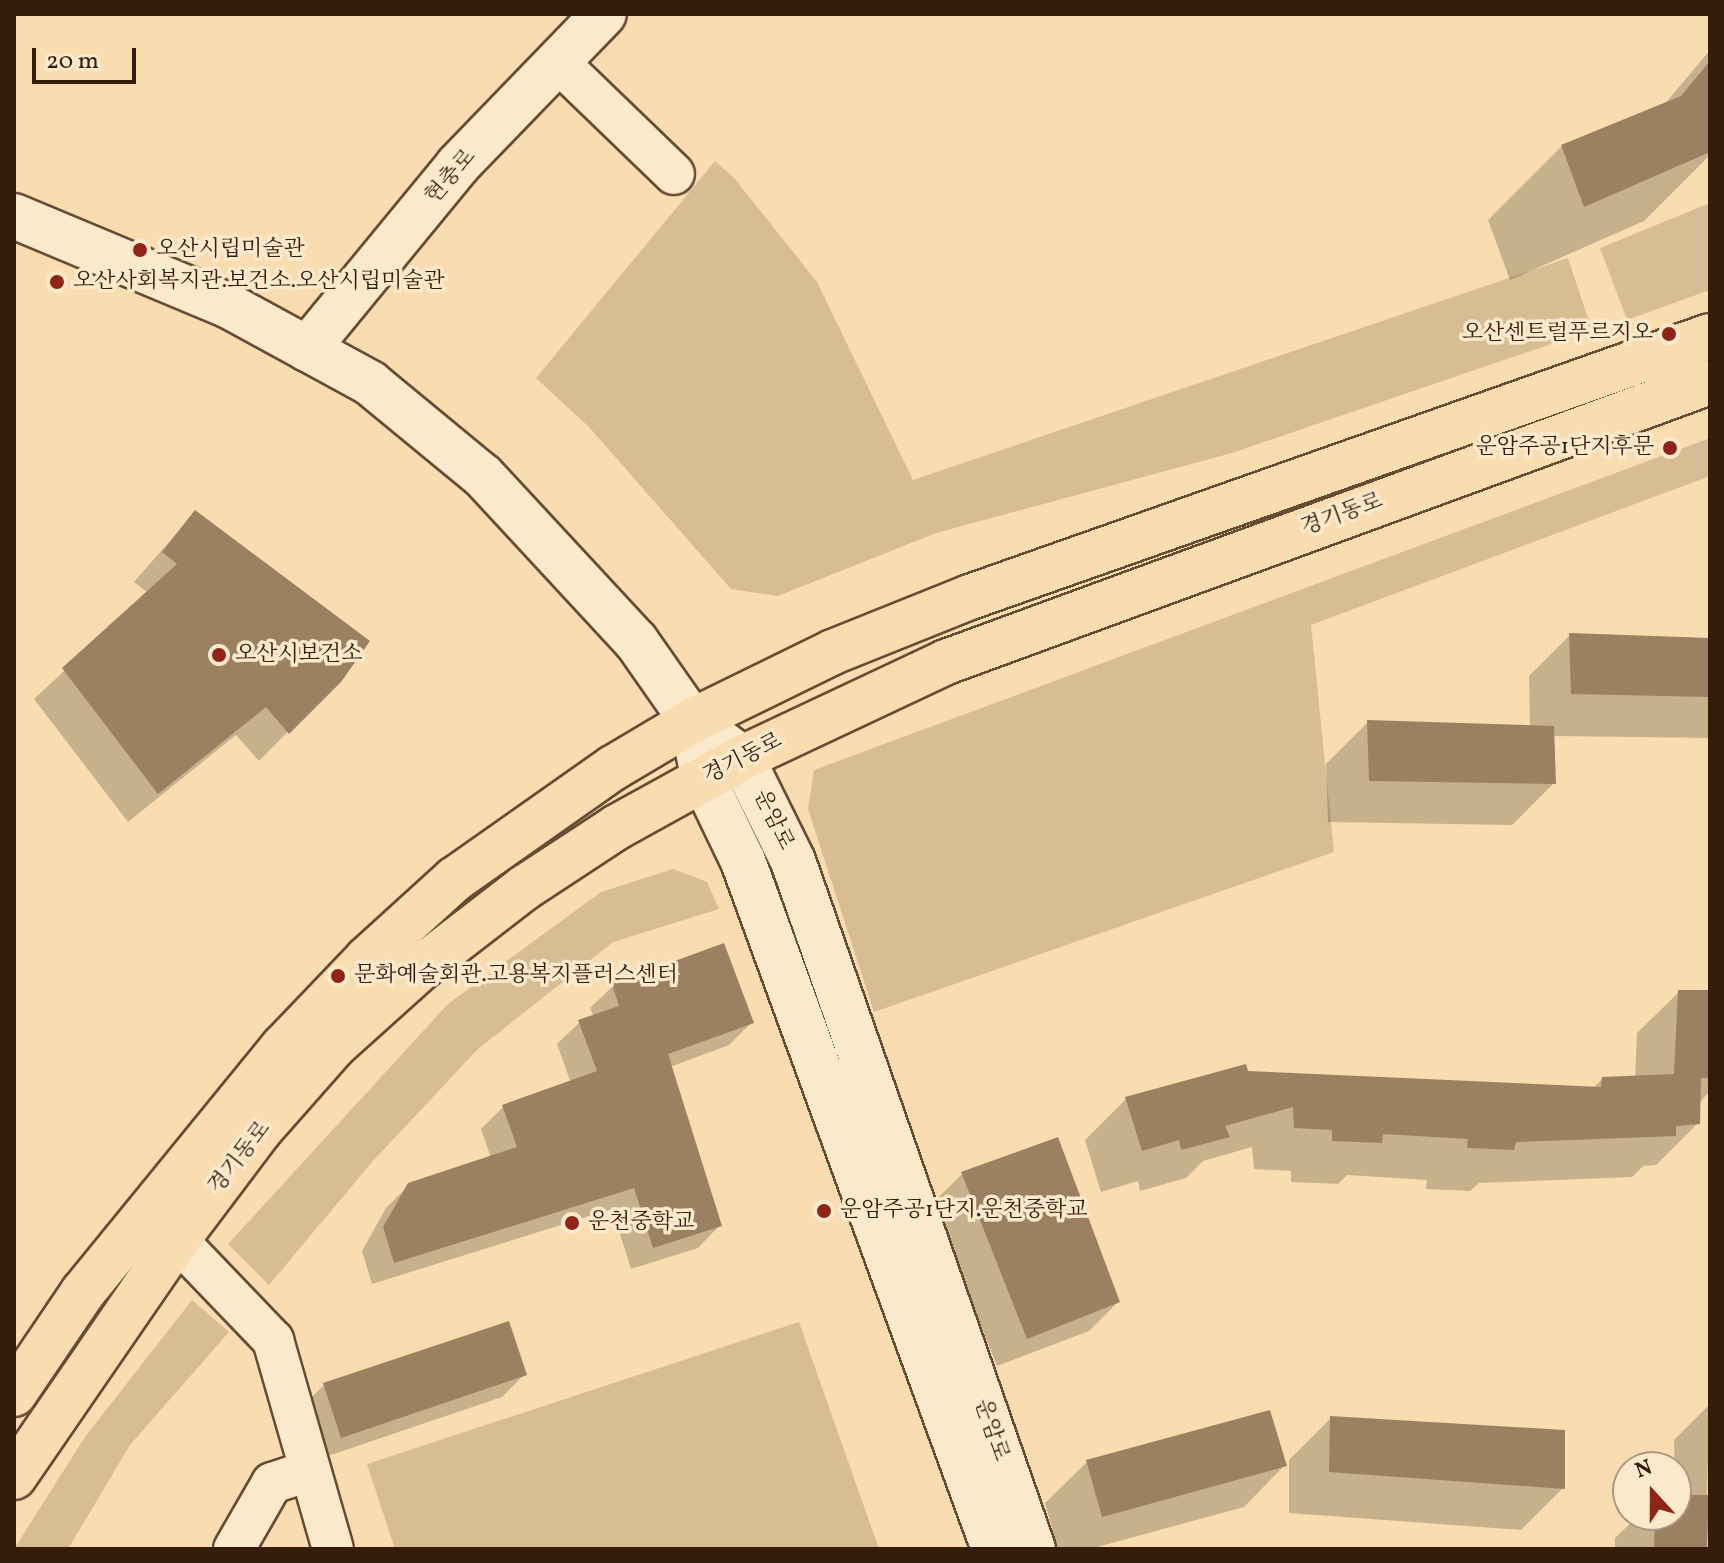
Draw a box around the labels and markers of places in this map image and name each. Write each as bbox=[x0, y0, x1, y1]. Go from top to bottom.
place label: 오산시립미술관 bbox=[156, 237, 305, 263]
marker: 오산시립미술관 bbox=[131, 241, 149, 259]
place label: 오산사회복지관.보건소.오산시립미술관 bbox=[73, 269, 445, 295]
marker: 오산사회복지관.보건소.오산시립미술관 bbox=[48, 273, 66, 291]
place label: 오산센트럴푸르지오 bbox=[1462, 321, 1653, 347]
marker: 오산센트럴푸르지오 bbox=[1660, 325, 1678, 343]
place label: 운암주공1단지후문 bbox=[1475, 435, 1654, 461]
marker: 운암주공1단지후문 bbox=[1661, 439, 1679, 457]
place label: 오산시보건소 bbox=[235, 642, 363, 668]
marker: 오산시보건소 bbox=[210, 646, 228, 664]
place label: 문화예술회관.고용복지플러스센터 bbox=[354, 963, 678, 989]
marker: 문화예술회관.고용복지플러스센터 bbox=[329, 967, 347, 985]
place label: 운암주공1단지.운천중학교 bbox=[840, 1198, 1087, 1224]
marker: 운암주공1단지.운천중학교 bbox=[815, 1202, 833, 1220]
place label: 운천중학교 bbox=[588, 1210, 694, 1236]
marker: 운천중학교 bbox=[563, 1214, 581, 1232]

